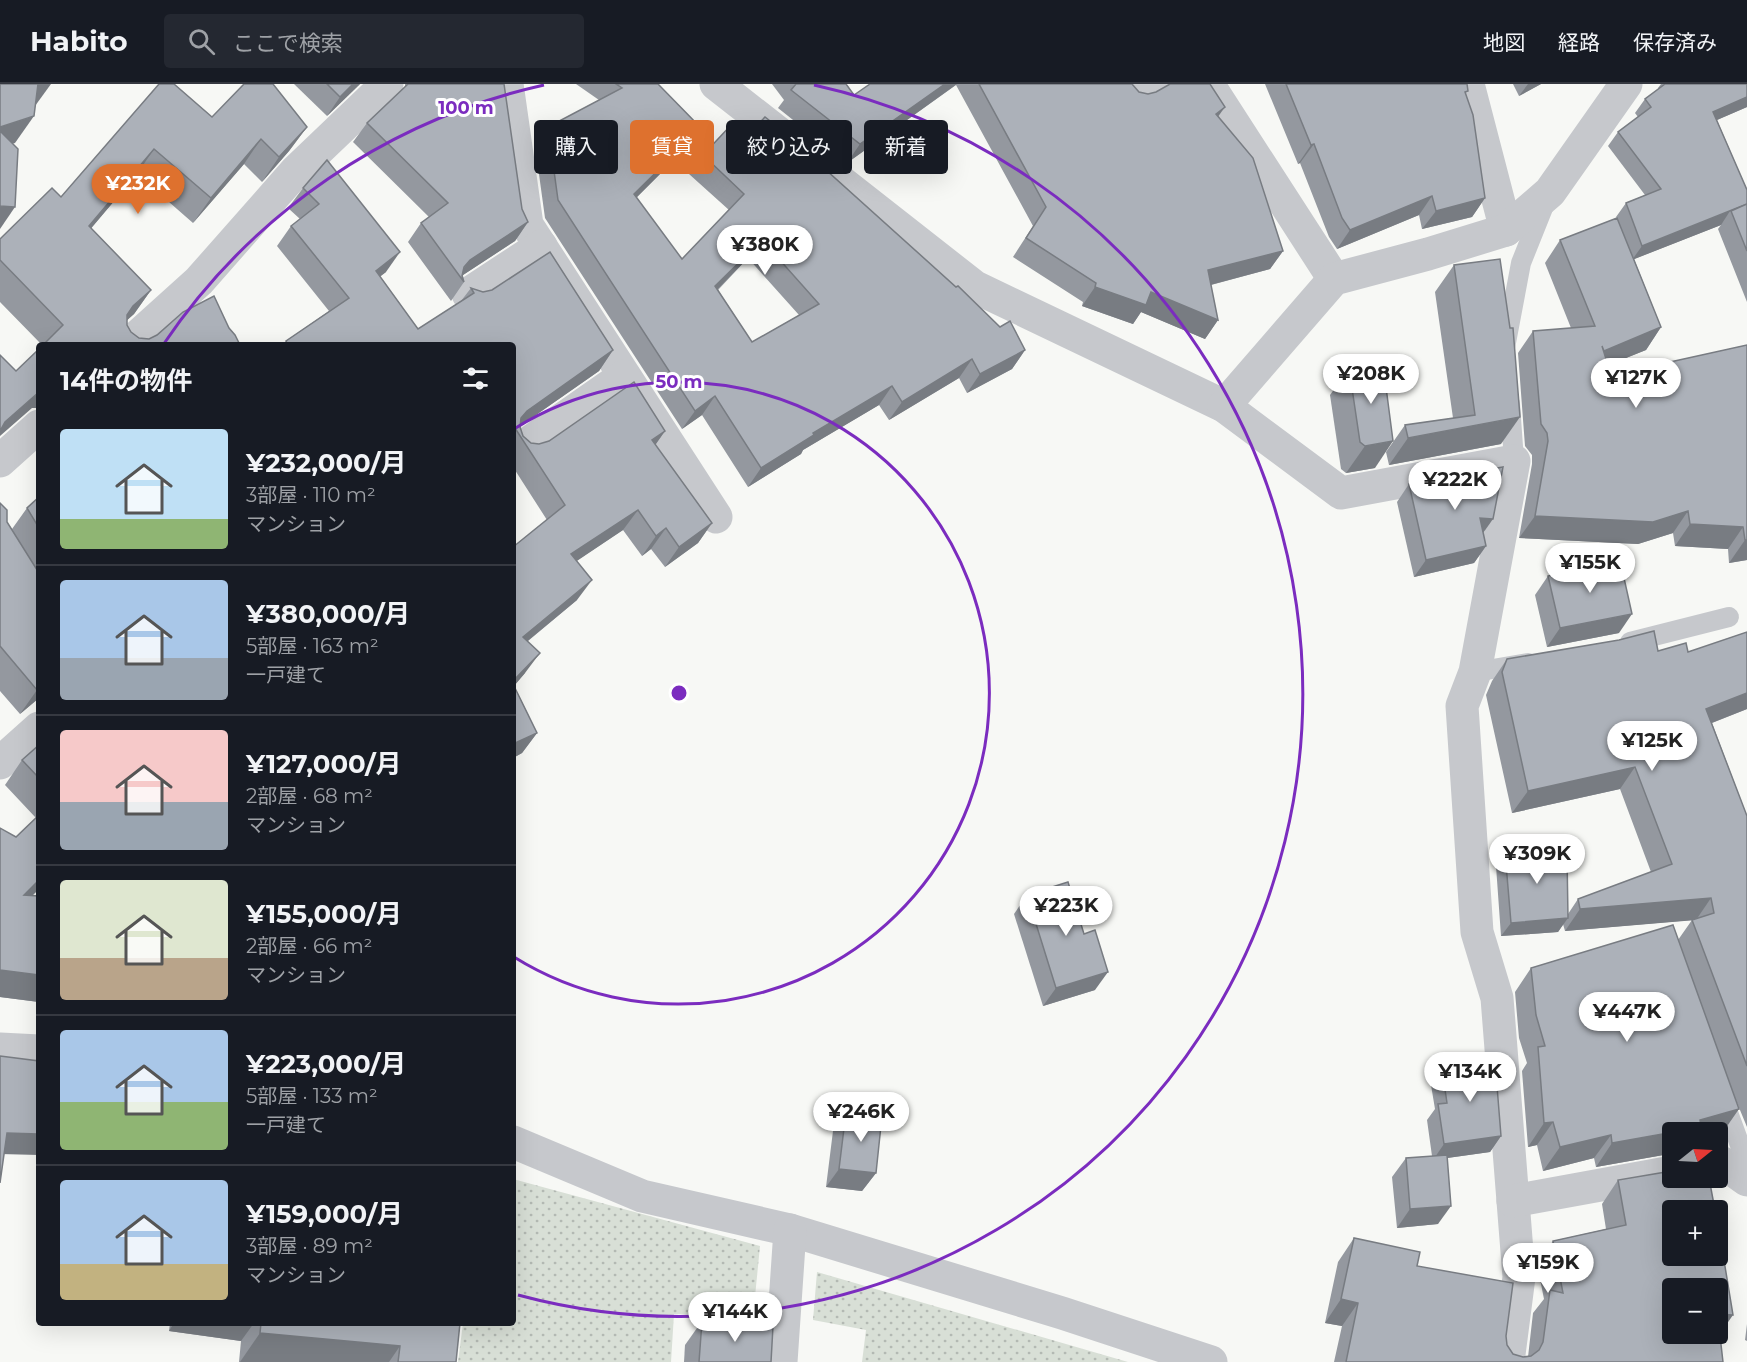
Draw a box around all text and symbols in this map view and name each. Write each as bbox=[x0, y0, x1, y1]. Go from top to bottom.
search box bbox=[164, 14, 584, 68]
text: Habito bbox=[30, 24, 128, 58]
icon: search bbox=[185, 25, 218, 58]
text: ここで検索 bbox=[233, 30, 343, 57]
text: 地図 bbox=[1483, 30, 1525, 55]
text: 経路 bbox=[1558, 30, 1600, 55]
text: 保存済み bbox=[1633, 30, 1717, 55]
text: 100 m bbox=[438, 97, 494, 119]
chip: 購入 bbox=[534, 120, 618, 174]
chip: 賃貸 bbox=[630, 120, 714, 174]
chip: 絞り込み bbox=[726, 120, 852, 174]
chip: 新着 bbox=[864, 120, 948, 174]
pin: ¥232K bbox=[96, 164, 180, 215]
text: ¥232K bbox=[106, 171, 170, 195]
pin: ¥380K bbox=[723, 225, 807, 276]
text: ¥380K bbox=[731, 232, 799, 256]
pin: ¥208K bbox=[1329, 354, 1413, 405]
pin: ¥127K bbox=[1594, 358, 1678, 409]
text: ¥208K bbox=[1337, 361, 1405, 385]
icon: filters bbox=[459, 362, 492, 395]
text: 14件の物件 bbox=[60, 365, 192, 397]
text: ¥127K bbox=[1605, 365, 1667, 389]
text: 50 m bbox=[656, 371, 702, 393]
text: ¥232,000/月 bbox=[246, 447, 406, 479]
icon: home bbox=[108, 453, 180, 525]
pin: ¥222K bbox=[1413, 460, 1497, 511]
text: ¥222K bbox=[1423, 467, 1487, 491]
text: 3部屋 · 110 m² bbox=[246, 483, 376, 507]
text: マンション bbox=[246, 512, 346, 536]
pin: ¥155K bbox=[1548, 543, 1632, 594]
text: ¥155K bbox=[1559, 550, 1621, 574]
text: ¥380,000/月 bbox=[246, 598, 410, 630]
icon: home bbox=[108, 604, 180, 676]
text: 5部屋 · 163 m² bbox=[246, 634, 379, 658]
text: 一戸建て bbox=[246, 663, 326, 687]
centre of rings bbox=[669, 683, 689, 703]
pin: ¥125K bbox=[1610, 721, 1694, 772]
text: ¥125K bbox=[1621, 728, 1683, 752]
text: ¥127,000/月 bbox=[246, 748, 401, 780]
icon: home bbox=[108, 754, 180, 826]
text: 2部屋 · 68 m² bbox=[246, 784, 373, 808]
text: マンション bbox=[246, 813, 346, 837]
pin: ¥309K bbox=[1495, 834, 1579, 885]
text: ¥309K bbox=[1503, 841, 1571, 865]
pin: ¥223K bbox=[1024, 886, 1108, 937]
text: ¥223K bbox=[1034, 893, 1098, 917]
text: ¥155,000/月 bbox=[246, 898, 402, 930]
icon: home bbox=[108, 904, 180, 976]
text: 2部屋 · 66 m² bbox=[246, 934, 372, 958]
text: マンション bbox=[246, 963, 346, 987]
pin: ¥447K bbox=[1585, 992, 1669, 1043]
text: ¥447K bbox=[1593, 999, 1661, 1023]
text: ¥223,000/月 bbox=[246, 1048, 406, 1080]
pin: ¥134K bbox=[1428, 1052, 1512, 1103]
icon: home bbox=[108, 1054, 180, 1126]
text: ¥134K bbox=[1438, 1059, 1502, 1083]
text: 5部屋 · 133 m² bbox=[246, 1084, 378, 1108]
pin: ¥246K bbox=[819, 1092, 903, 1143]
text: ¥246K bbox=[827, 1099, 895, 1123]
text: 一戸建て bbox=[246, 1113, 326, 1137]
north arrow bbox=[1662, 1122, 1728, 1188]
map controls bbox=[1662, 1122, 1728, 1344]
text: ¥159,000/月 bbox=[246, 1198, 403, 1230]
button: + bbox=[1662, 1200, 1728, 1266]
icon: home bbox=[108, 1204, 180, 1276]
text: 3部屋 · 89 m² bbox=[246, 1234, 373, 1258]
pin: ¥159K bbox=[1506, 1243, 1590, 1294]
text: ¥159K bbox=[1517, 1250, 1579, 1274]
text: マンション bbox=[246, 1263, 346, 1287]
button: − bbox=[1662, 1278, 1728, 1344]
pin: ¥144K bbox=[693, 1292, 777, 1343]
text: ¥144K bbox=[702, 1299, 768, 1323]

